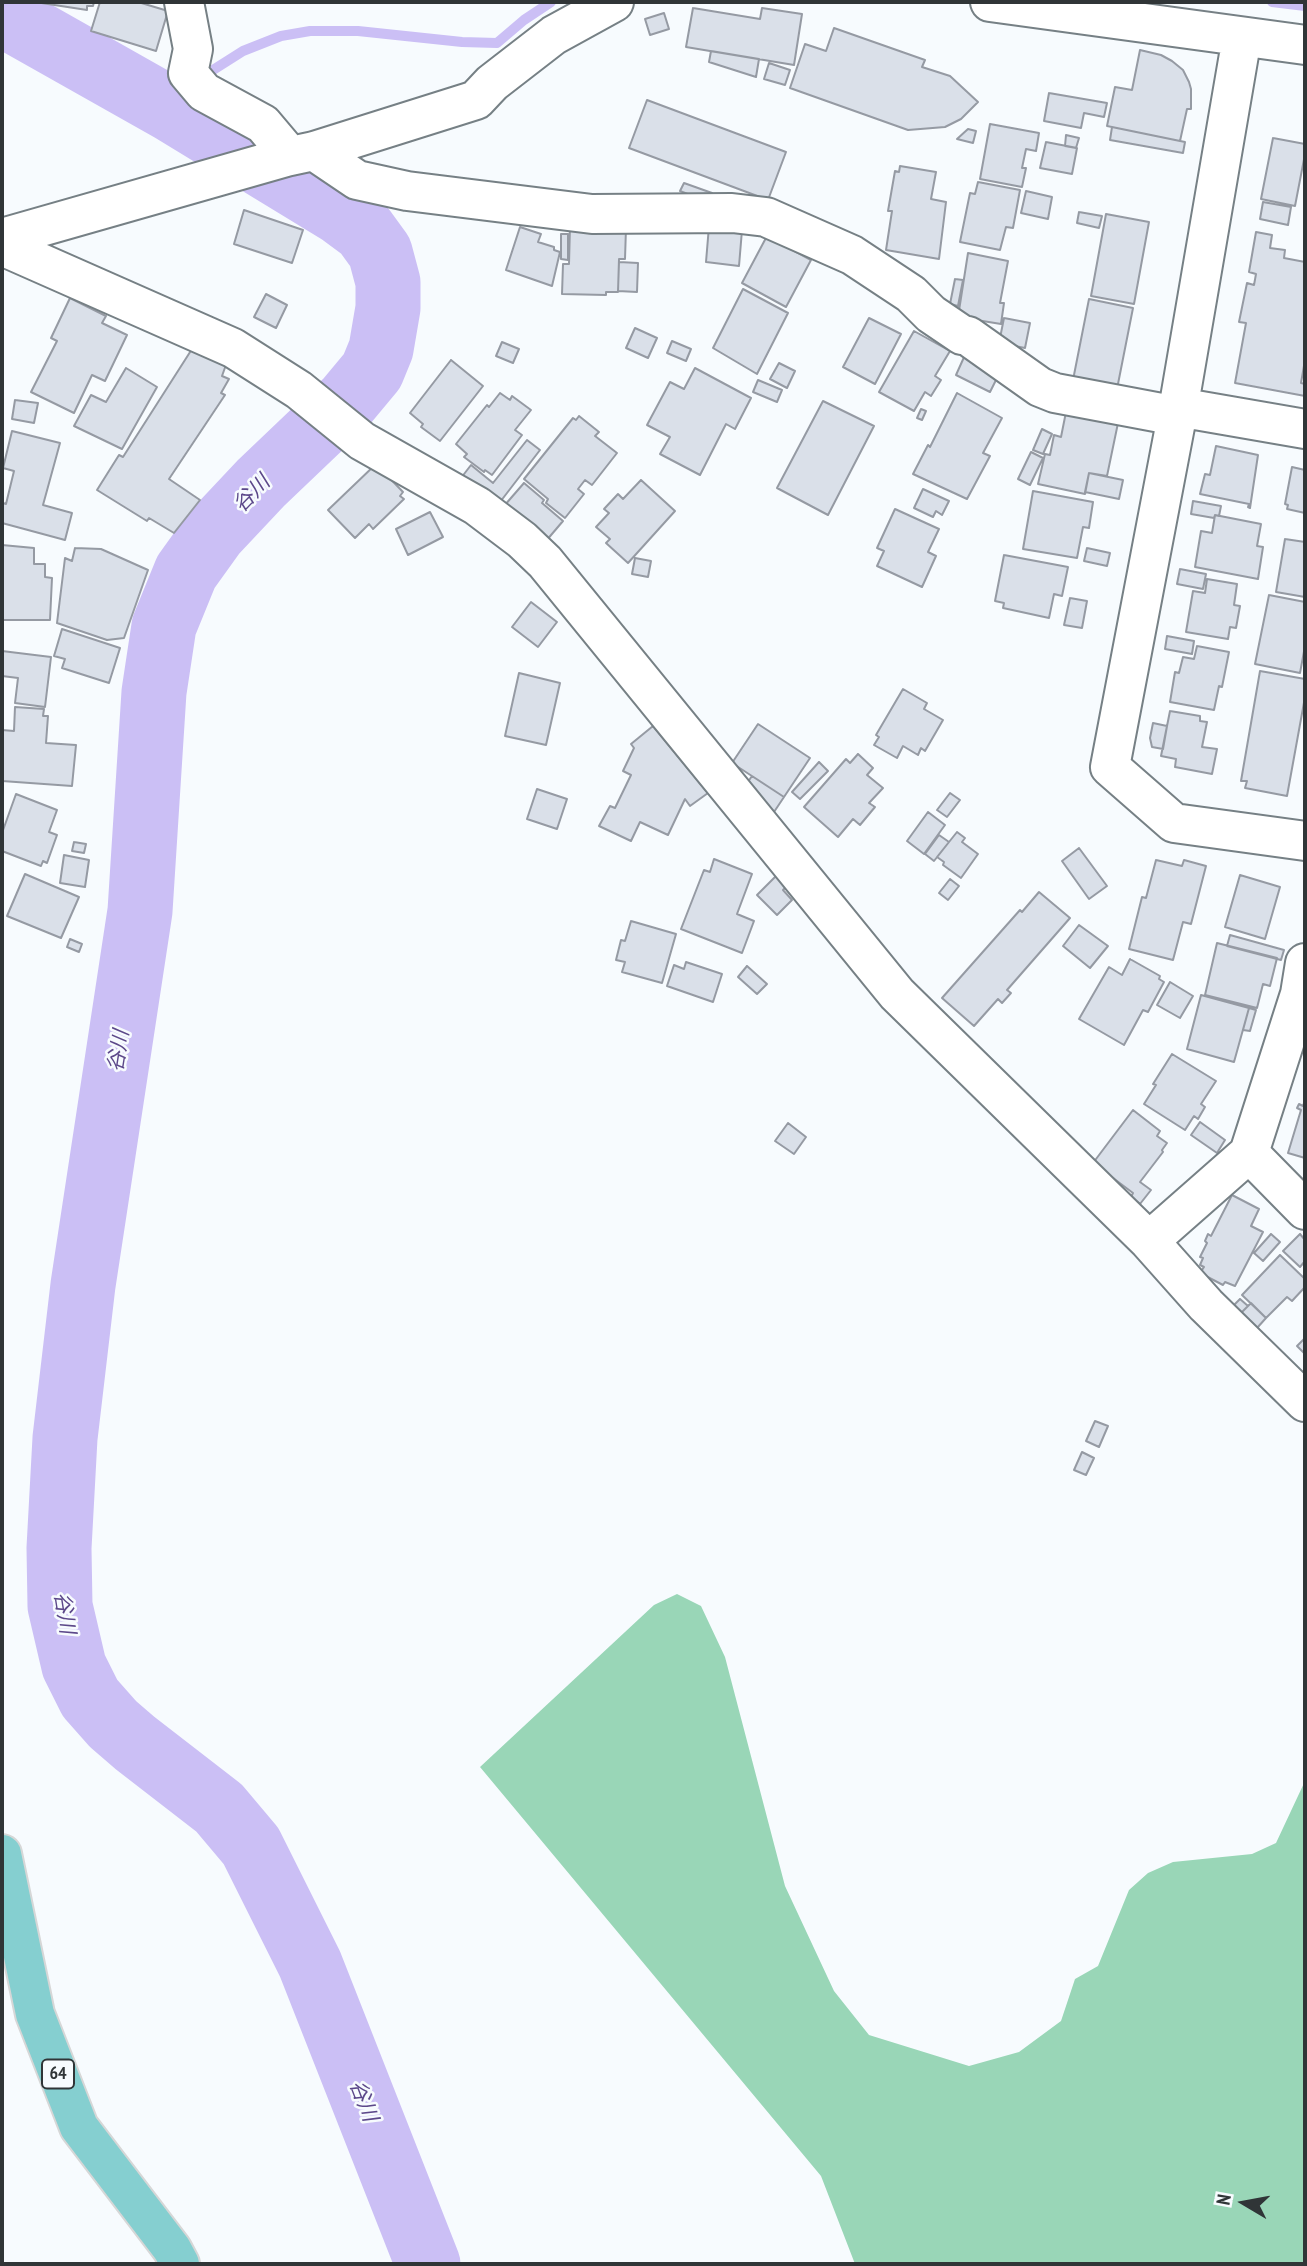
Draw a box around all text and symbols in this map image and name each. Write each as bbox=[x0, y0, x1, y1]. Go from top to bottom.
water label: 谷川 bbox=[228, 470, 276, 518]
water label: 谷川 bbox=[103, 1028, 135, 1074]
water label: 谷川 bbox=[48, 1590, 80, 1636]
road number: 64 bbox=[42, 2060, 74, 2088]
water label: 谷川 bbox=[344, 2077, 382, 2125]
north arrow bbox=[1209, 2168, 1279, 2238]
text: N bbox=[1211, 2192, 1236, 2206]

